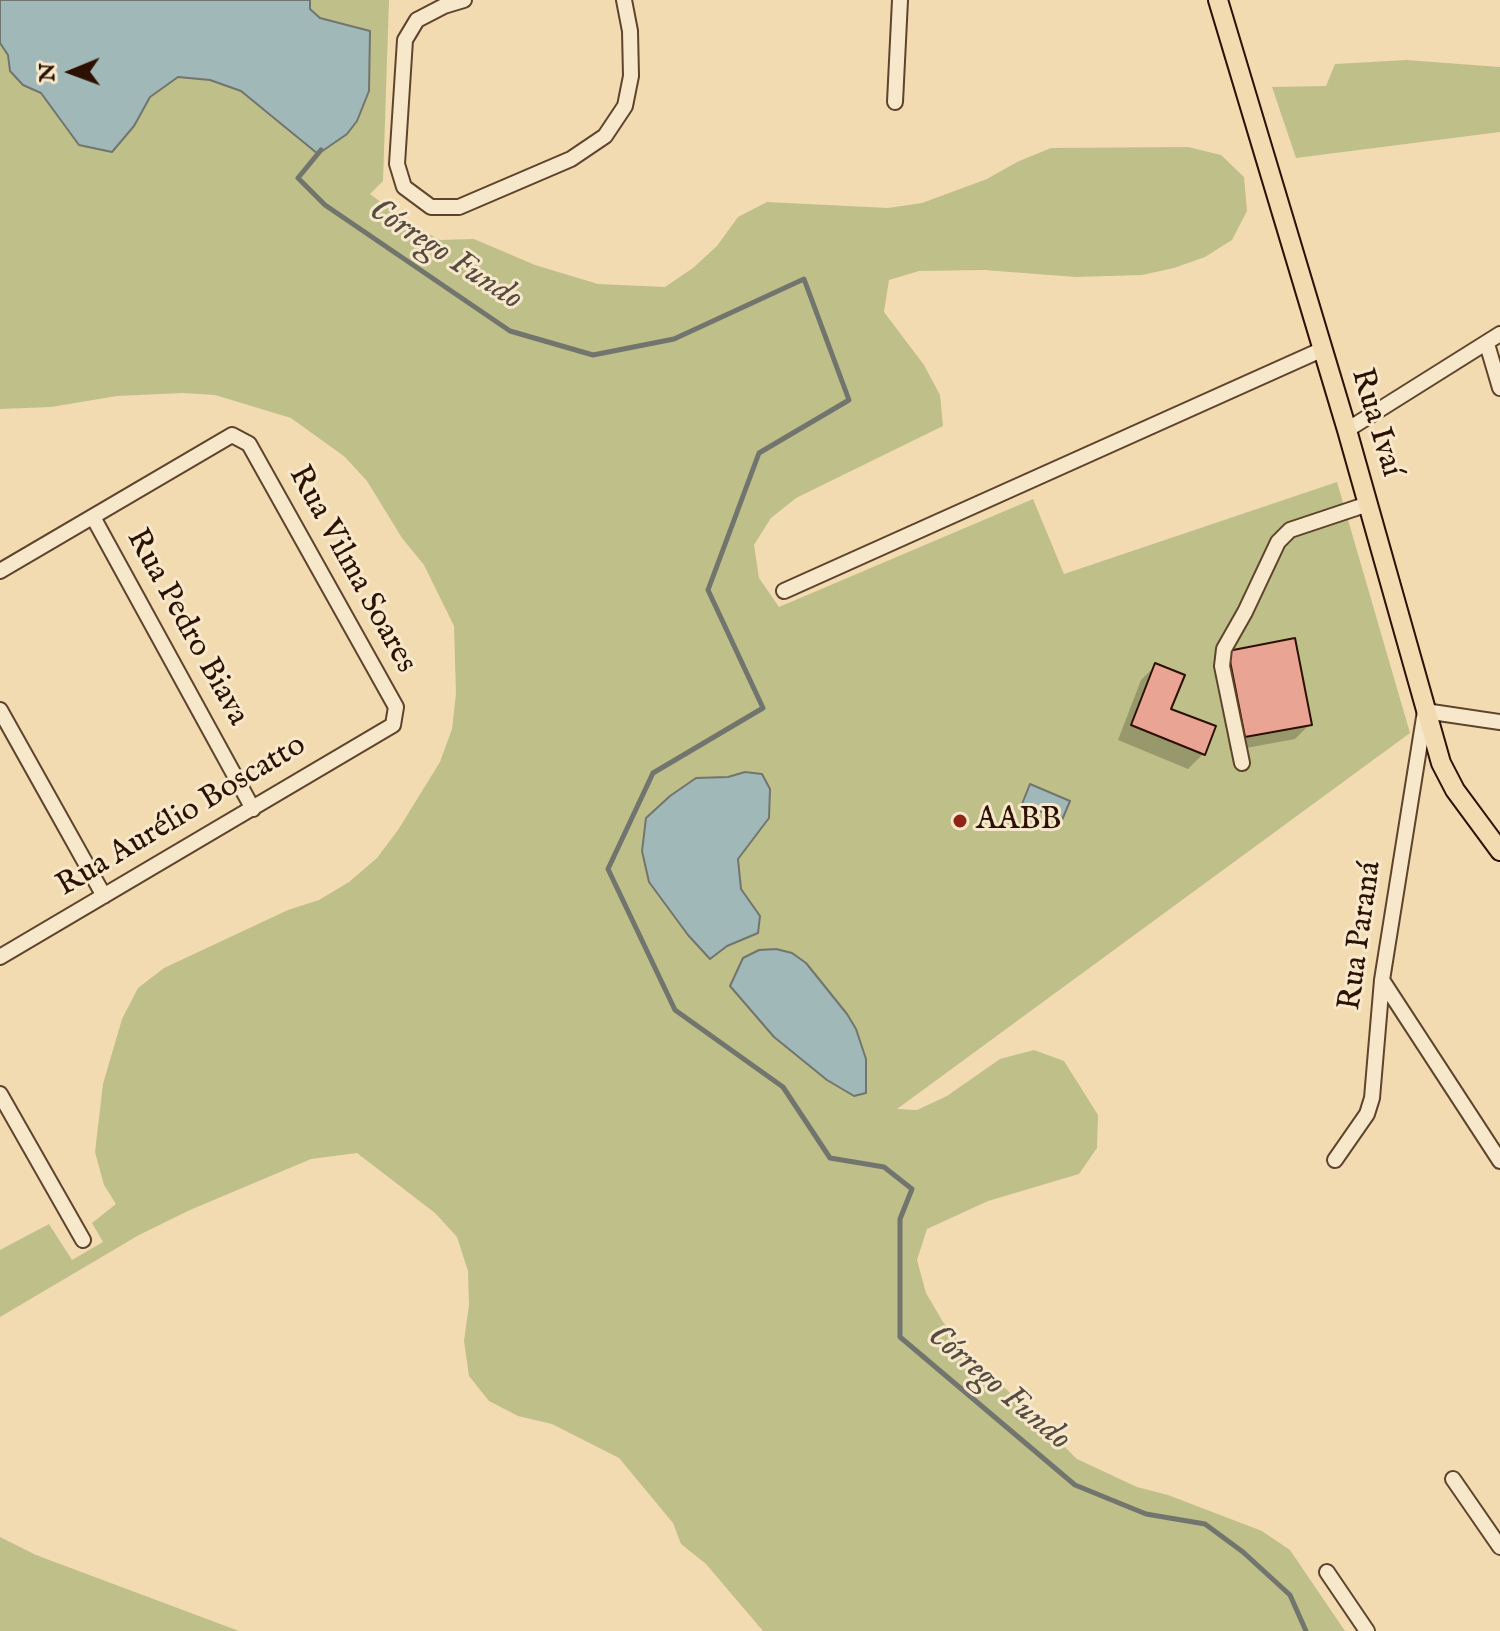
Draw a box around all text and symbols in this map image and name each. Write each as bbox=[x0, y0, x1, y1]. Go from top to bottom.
north arrow bbox=[32, 32, 112, 112]
text: N bbox=[34, 63, 62, 82]
water label: Córrego Fundo bbox=[361, 191, 529, 321]
street label: Rua Ivaí bbox=[1340, 364, 1410, 482]
street label: Rua Vilma Soares bbox=[278, 460, 424, 680]
street label: Rua Pedro Biava bbox=[116, 523, 256, 733]
street label: Rua Aurélio Boscatto bbox=[50, 727, 314, 907]
place label: AABB bbox=[976, 802, 1061, 840]
marker: AABB bbox=[951, 812, 969, 830]
street label: Rua Paraná bbox=[1333, 859, 1391, 1013]
water label: Córrego Fundo bbox=[918, 1317, 1078, 1461]

